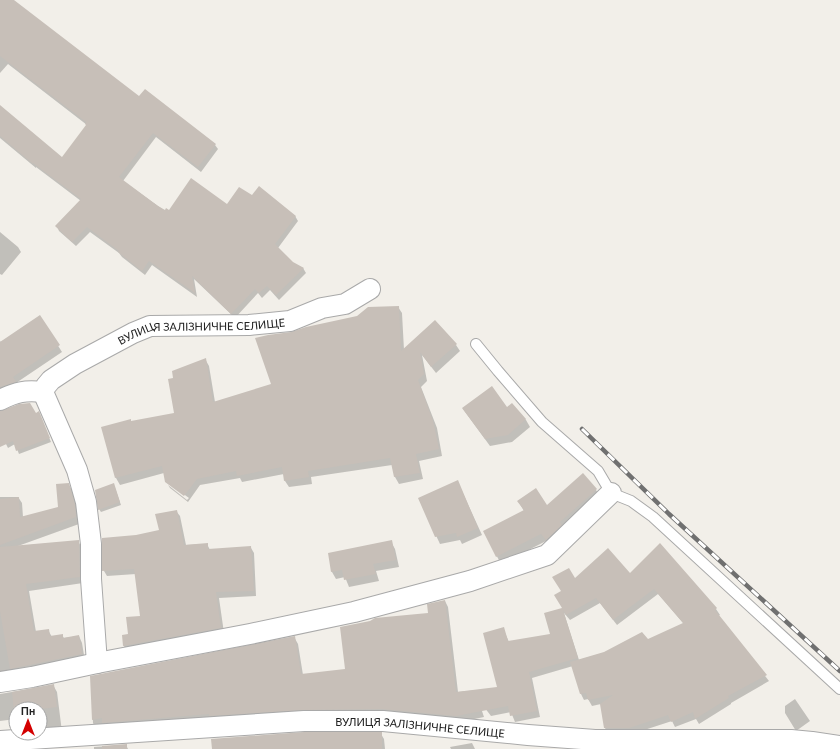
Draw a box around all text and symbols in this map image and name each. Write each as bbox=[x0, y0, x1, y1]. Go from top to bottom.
street label: ВУЛИЦЯ ЗАЛІЗНИЧНЕ СЕЛИЩЕ bbox=[115, 315, 286, 347]
north arrow bbox=[8, 701, 48, 741]
text: Пн bbox=[21, 704, 35, 717]
street label: ВУЛИЦЯ ЗАЛІЗНИЧНЕ СЕЛИЩЕ bbox=[335, 715, 505, 739]

